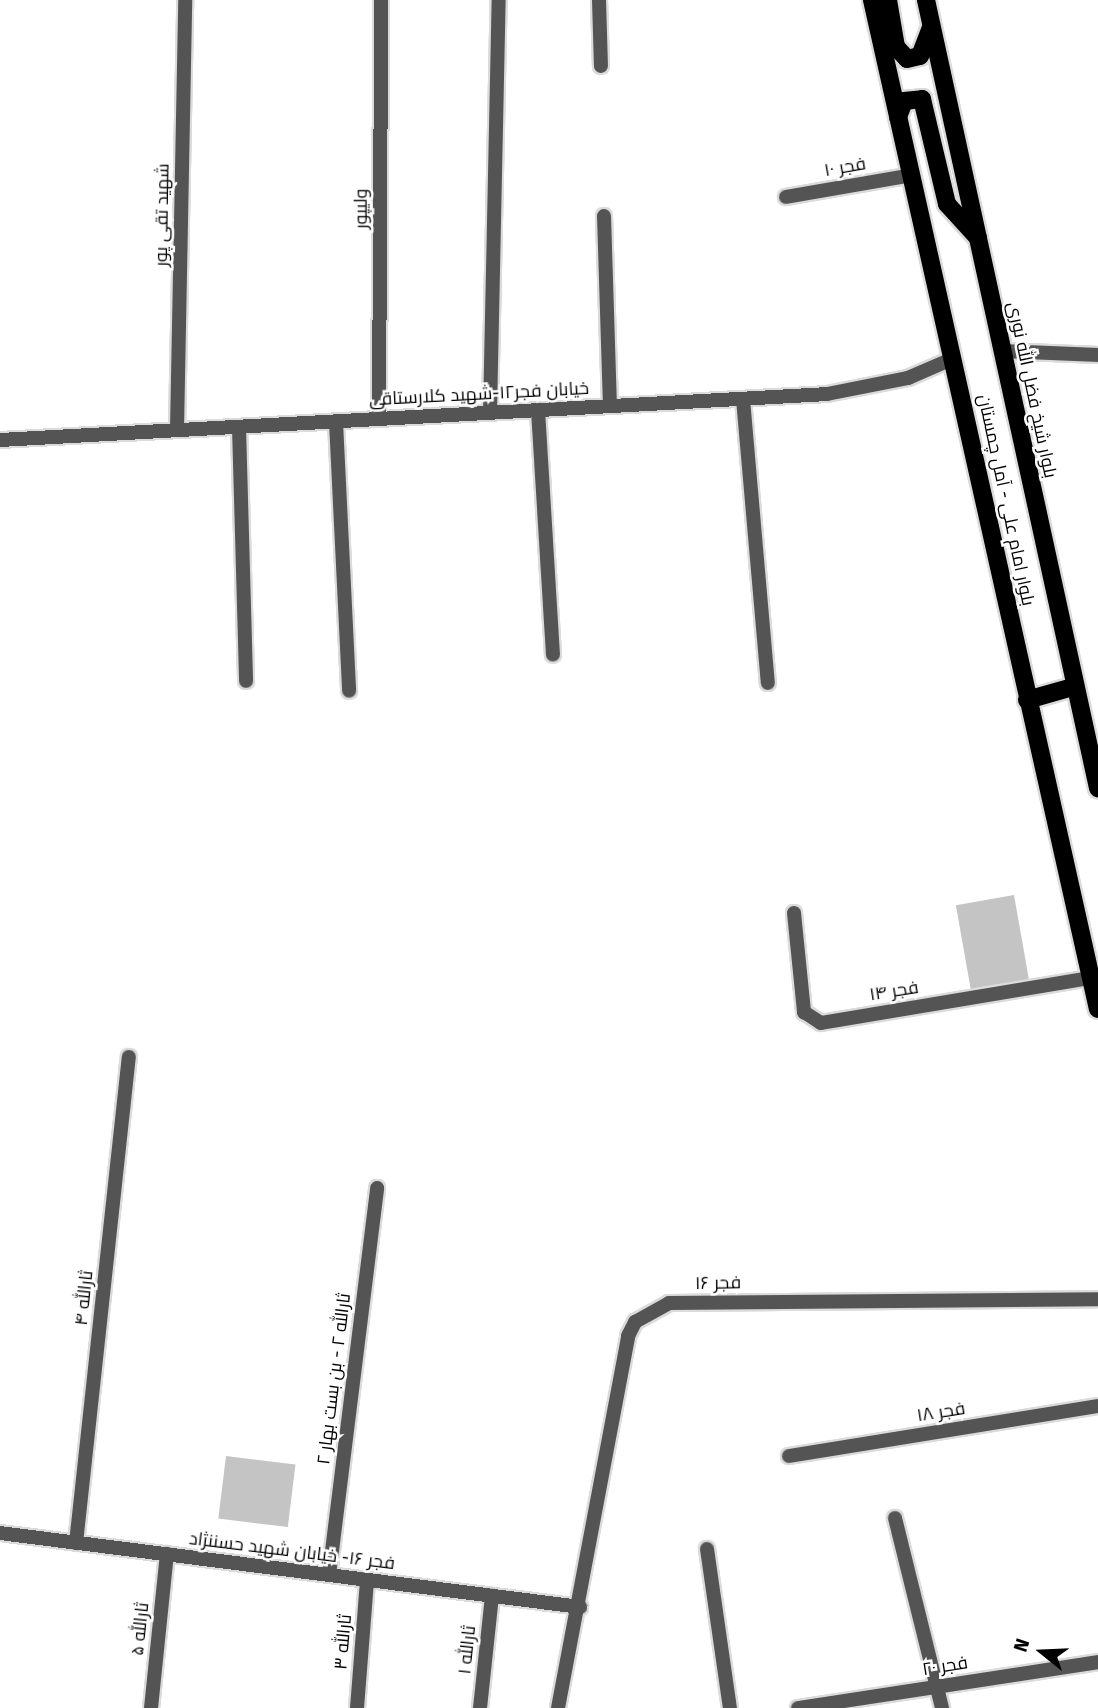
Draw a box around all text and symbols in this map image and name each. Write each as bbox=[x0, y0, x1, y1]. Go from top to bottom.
street label: فجر ۱۰ bbox=[822, 153, 868, 181]
street label: شهید تقی پور bbox=[150, 163, 174, 267]
street label: ولیپور bbox=[350, 189, 372, 229]
street label: بلوار شیخ فضل الله نوری bbox=[1003, 300, 1061, 480]
street label: خيابان فجر۱۲-شهيد كلارستاقی bbox=[368, 377, 590, 411]
street label: بلوار امام علی - آمل چمستان bbox=[973, 392, 1039, 608]
street label: فجر ۱۴ bbox=[868, 976, 920, 1006]
street label: ثارالله ۴ bbox=[70, 1269, 98, 1327]
street label: فجر ۱۶ bbox=[695, 1272, 741, 1294]
street label: ثارالله ۲ - بن بست بهار ۲ bbox=[313, 1292, 355, 1466]
street label: فجر ۱۸ bbox=[915, 1398, 967, 1426]
street label: فجر ۱۶- خیابان شهید حسننژاد bbox=[188, 1528, 396, 1574]
street label: ثارالله ۵ bbox=[126, 1601, 154, 1657]
street label: ثارالله ۳ bbox=[330, 1613, 356, 1671]
north arrow bbox=[1007, 1617, 1077, 1687]
street label: ثارالله ۱ bbox=[454, 1625, 480, 1675]
text: N bbox=[1009, 1636, 1034, 1655]
street label: فجر ۲۰ bbox=[921, 1652, 969, 1680]

